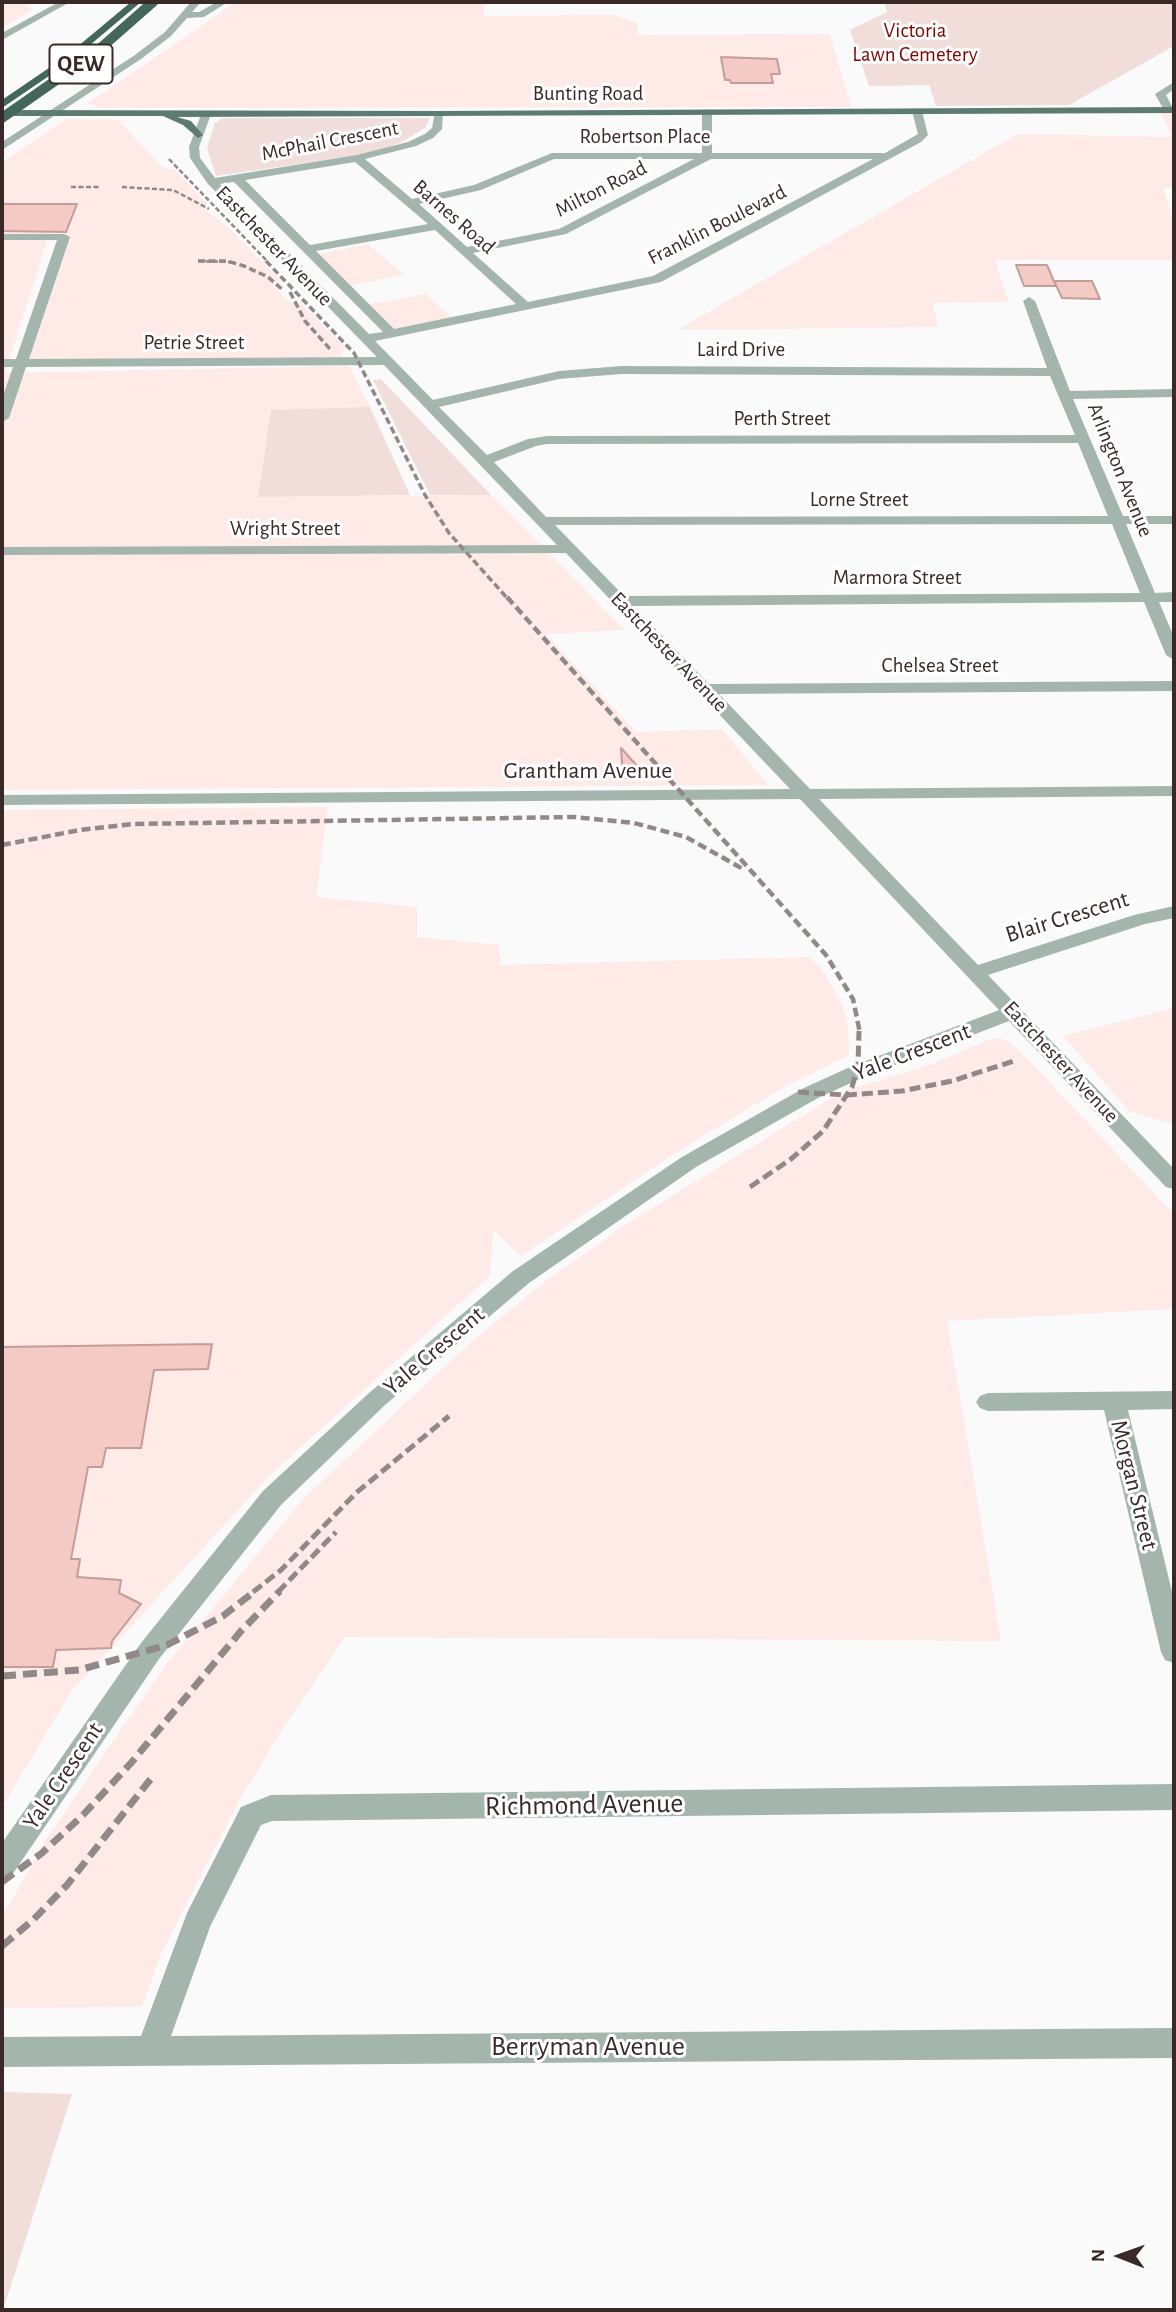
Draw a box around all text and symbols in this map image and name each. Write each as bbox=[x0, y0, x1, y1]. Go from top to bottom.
park label: Victoria Lawn Cemetery bbox=[852, 18, 978, 68]
road number: QEW bbox=[50, 44, 112, 83]
street label: Bunting Road bbox=[533, 81, 643, 107]
street label: McPhail Crescent bbox=[259, 115, 401, 167]
street label: Robertson Place bbox=[580, 124, 710, 150]
street label: Milton Road bbox=[551, 155, 651, 223]
street label: Barnes Road bbox=[408, 174, 500, 260]
street label: Franklin Boulevard bbox=[644, 179, 790, 271]
street label: Eastchester Avenue bbox=[210, 181, 338, 311]
street label: Petrie Street bbox=[144, 330, 244, 356]
street label: Laird Drive bbox=[697, 337, 785, 363]
street label: Arlington Avenue bbox=[1082, 399, 1158, 541]
street label: Perth Street bbox=[733, 406, 831, 432]
street label: Lorne Street bbox=[810, 487, 908, 513]
street label: Wright Street bbox=[230, 516, 340, 542]
street label: Marmora Street bbox=[833, 565, 961, 591]
street label: Eastchester Avenue bbox=[605, 587, 733, 717]
street label: Chelsea Street bbox=[882, 653, 998, 679]
street label: Grantham Avenue bbox=[504, 757, 672, 785]
street label: Blair Crescent bbox=[1002, 885, 1132, 949]
street label: Eastchester Avenue bbox=[998, 996, 1124, 1128]
street label: Yale Crescent bbox=[849, 1016, 975, 1088]
street label: Yale Crescent bbox=[378, 1300, 490, 1402]
street label: Morgan Street bbox=[1104, 1417, 1164, 1553]
street label: Yale Crescent bbox=[17, 1717, 109, 1835]
street label: Richmond Avenue bbox=[485, 1786, 683, 1824]
street label: Berryman Avenue bbox=[491, 2030, 685, 2064]
north arrow bbox=[1085, 2221, 1155, 2291]
text: N bbox=[1089, 2249, 1108, 2262]

